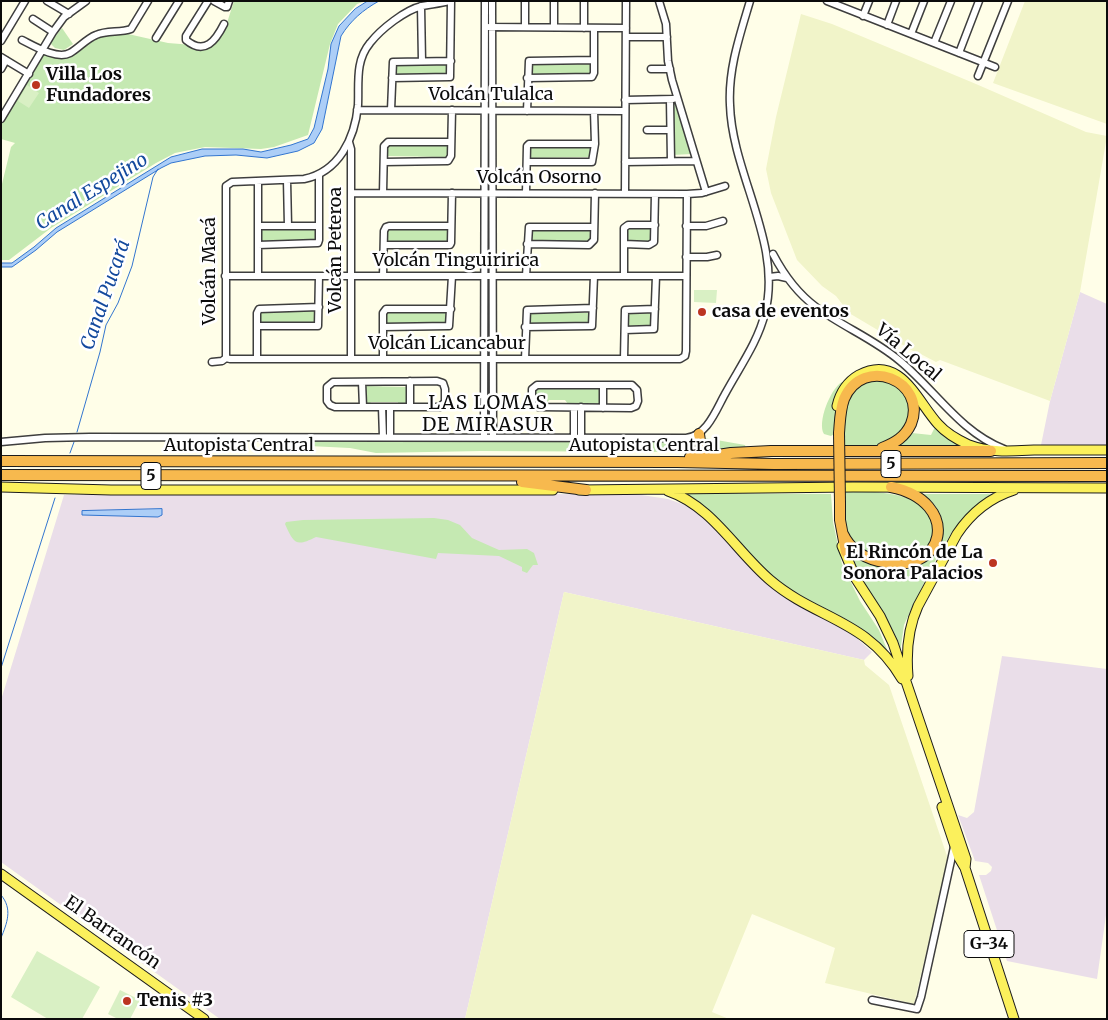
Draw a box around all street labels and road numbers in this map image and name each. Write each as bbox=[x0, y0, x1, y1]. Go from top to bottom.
street label: Volcán Tulalca bbox=[428, 84, 554, 106]
street label: Volcán Osorno bbox=[477, 167, 601, 189]
street label: Volcán Peteroa bbox=[325, 187, 347, 313]
street label: Volcán Macá bbox=[199, 217, 221, 325]
street label: Volcán Tinguiririca bbox=[373, 250, 539, 272]
street label: Vía Local bbox=[871, 320, 945, 386]
street label: Volcán Licancabur bbox=[368, 333, 526, 355]
street label: Autopista Central bbox=[164, 435, 314, 457]
street label: Autopista Central bbox=[569, 435, 719, 457]
road number: 5 bbox=[881, 450, 901, 478]
road number: 5 bbox=[141, 462, 161, 490]
street label: El Barrancón bbox=[60, 892, 164, 974]
road number: G-34 bbox=[964, 931, 1014, 958]

